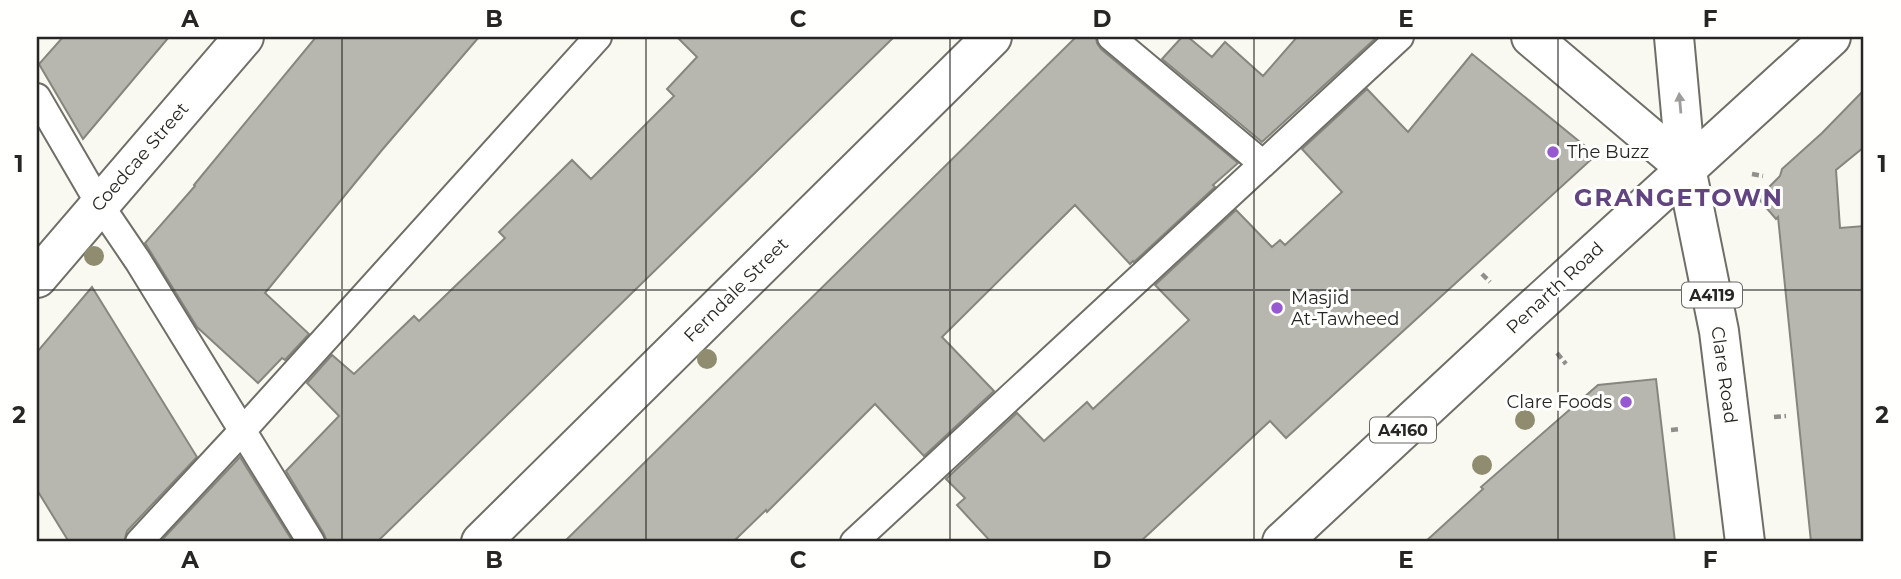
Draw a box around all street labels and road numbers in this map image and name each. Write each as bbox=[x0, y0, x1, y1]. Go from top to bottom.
street label: Coedcae Street bbox=[87, 98, 193, 216]
street label: Ferndale Street bbox=[679, 233, 793, 347]
street label: Penarth Road bbox=[1502, 237, 1608, 339]
road number: A4119 bbox=[1682, 282, 1742, 308]
street label: Clare Road bbox=[1706, 325, 1742, 425]
road number: A4160 bbox=[1370, 418, 1436, 442]

